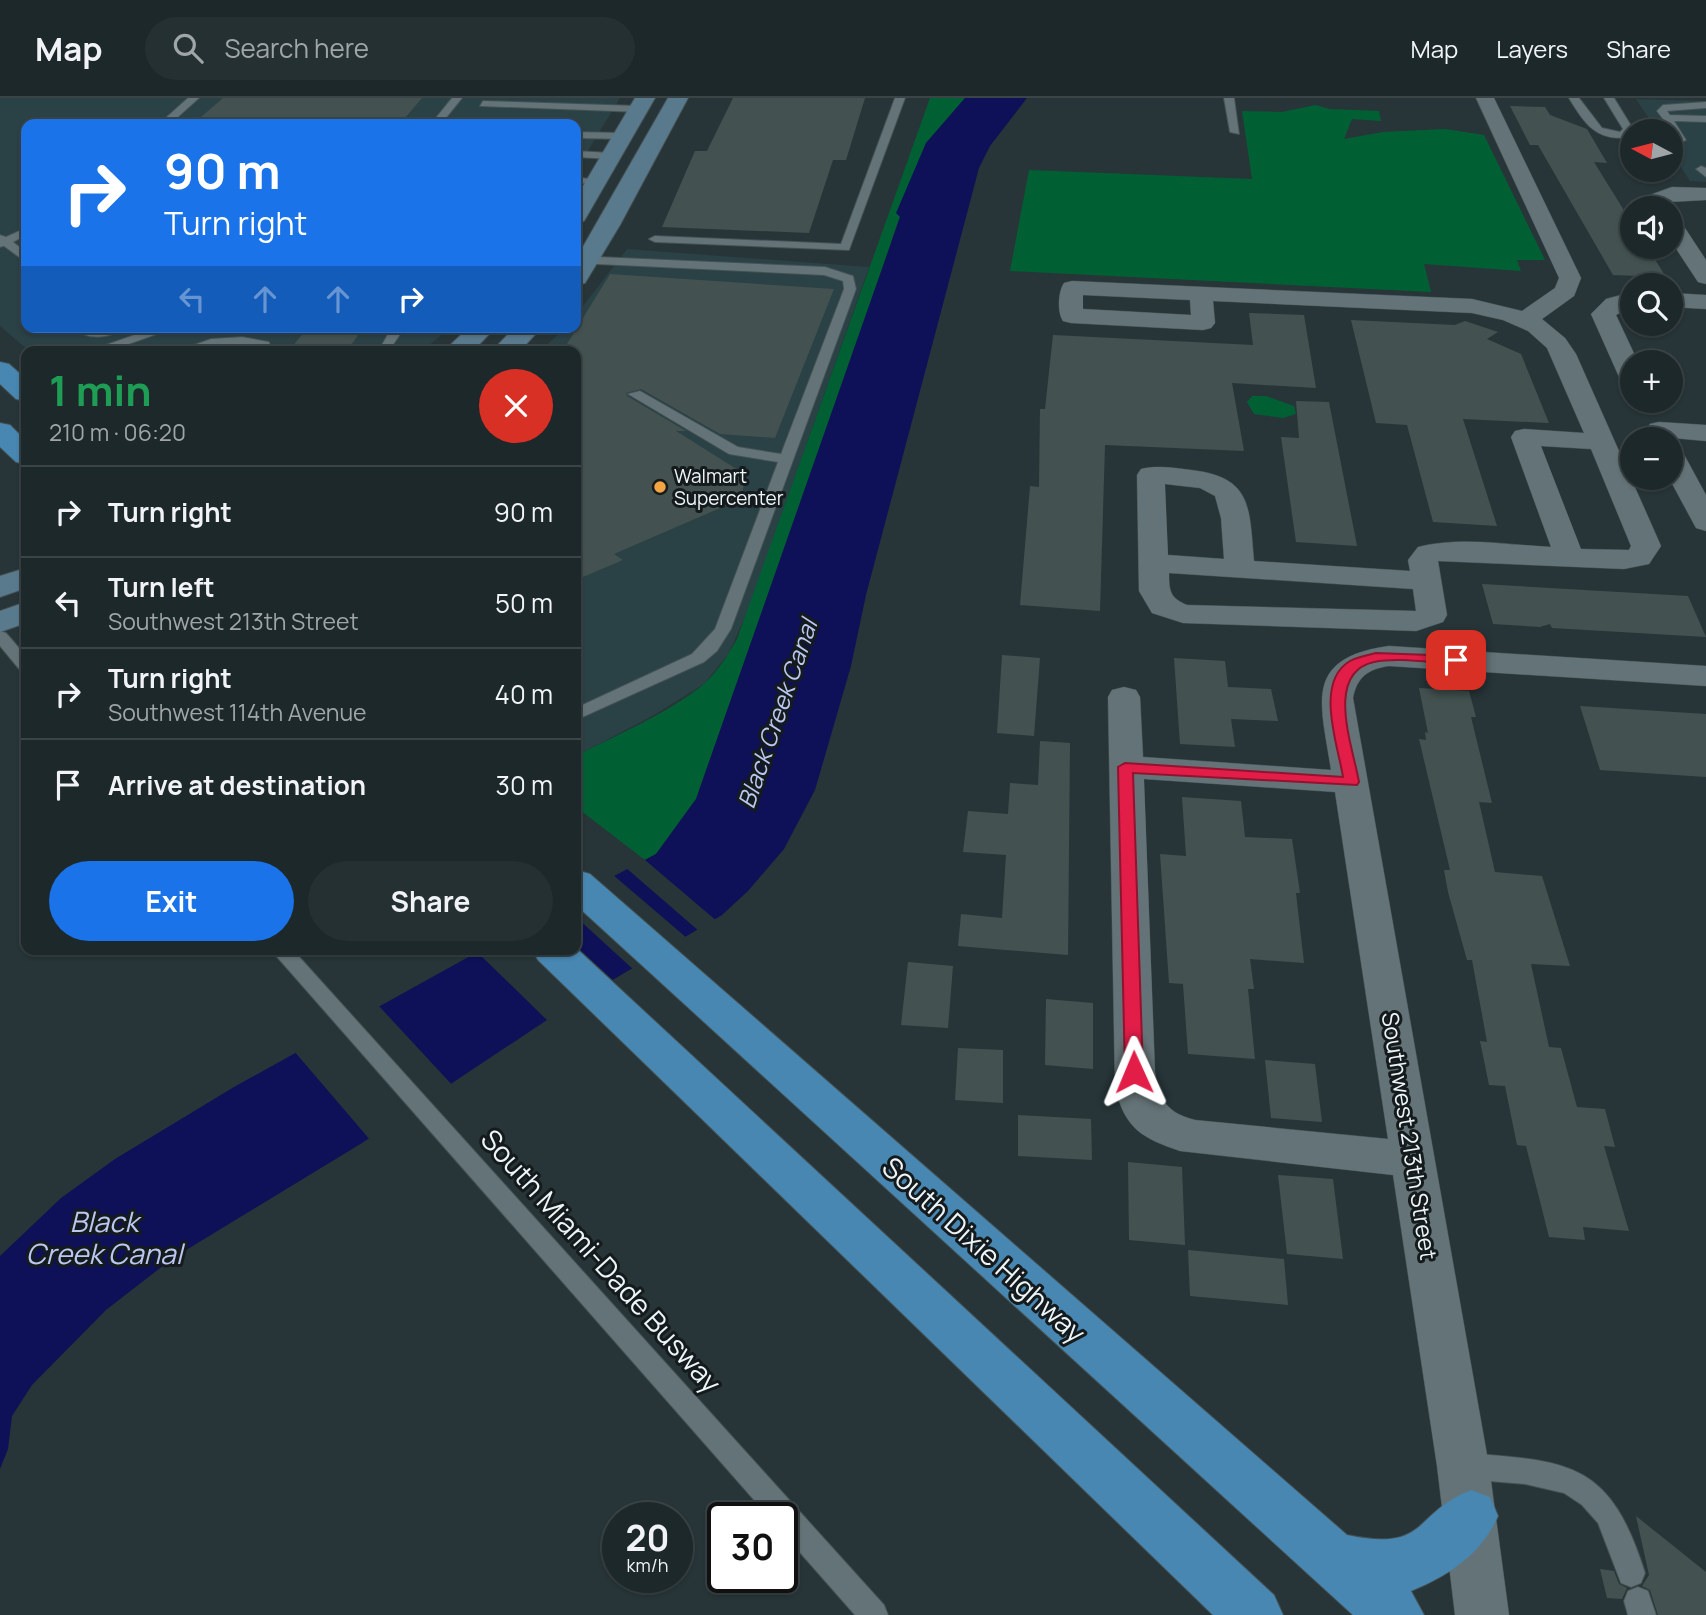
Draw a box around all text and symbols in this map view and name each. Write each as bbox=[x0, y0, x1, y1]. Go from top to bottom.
search box bbox=[145, 17, 635, 80]
text: Map bbox=[35, 26, 103, 71]
icon: search bbox=[169, 29, 207, 67]
text: Search here bbox=[225, 30, 369, 66]
text: Map bbox=[1411, 32, 1458, 65]
text: Layers bbox=[1496, 32, 1568, 65]
text: Share bbox=[1606, 32, 1671, 65]
north arrow bbox=[1620, 119, 1684, 182]
map controls bbox=[1620, 119, 1683, 490]
text: 90 m bbox=[164, 137, 281, 204]
icon: right bbox=[49, 147, 140, 238]
button: sound bbox=[1620, 196, 1683, 259]
text: Turn right bbox=[164, 201, 307, 245]
button: search bbox=[1620, 273, 1683, 336]
icon: left bbox=[173, 280, 211, 318]
icon: ahead bbox=[246, 280, 284, 318]
icon: ahead bbox=[319, 280, 357, 318]
icon: right bbox=[392, 280, 430, 318]
button: + bbox=[1620, 350, 1683, 413]
text: 1 min bbox=[49, 361, 152, 419]
button: close bbox=[479, 369, 553, 443]
text: 210 m · 06:20 bbox=[49, 416, 186, 448]
button: − bbox=[1620, 427, 1683, 490]
place label: Walmart Supercenter bbox=[674, 463, 784, 511]
marker: Walmart Supercenter bbox=[652, 479, 668, 495]
icon: right bbox=[49, 493, 87, 531]
text: Turn right bbox=[108, 494, 232, 530]
text: 90 m bbox=[494, 494, 553, 530]
text: Turn left bbox=[108, 569, 215, 605]
icon: left bbox=[49, 584, 87, 622]
text: 50 m bbox=[495, 585, 553, 621]
text: Southwest 213th Street bbox=[108, 605, 359, 637]
water label: Black Creek Canal bbox=[729, 611, 825, 812]
pin bbox=[1426, 630, 1486, 690]
icon: arrive bbox=[1437, 641, 1475, 679]
text: Turn right bbox=[108, 660, 232, 696]
icon: right bbox=[49, 675, 87, 713]
text: 40 m bbox=[495, 676, 553, 712]
text: Southwest 114th Avenue bbox=[108, 696, 367, 728]
icon: arrive bbox=[49, 766, 87, 804]
text: Arrive at destination bbox=[108, 767, 366, 803]
text: 30 m bbox=[496, 767, 553, 803]
button: Exit bbox=[49, 861, 294, 941]
button: Share bbox=[308, 861, 553, 941]
street label: Southwest 213th Street bbox=[1375, 1010, 1445, 1262]
position arrow bbox=[1097, 1035, 1171, 1109]
street label: South Miami-Dade Busway bbox=[473, 1120, 731, 1400]
street label: South Dixie Highway bbox=[875, 1148, 1095, 1351]
water label: Black Creek Canal bbox=[26, 1202, 186, 1272]
speed limit sign: 30 bbox=[707, 1502, 798, 1593]
text: 20 bbox=[626, 1514, 669, 1562]
text: km/h bbox=[627, 1553, 668, 1577]

